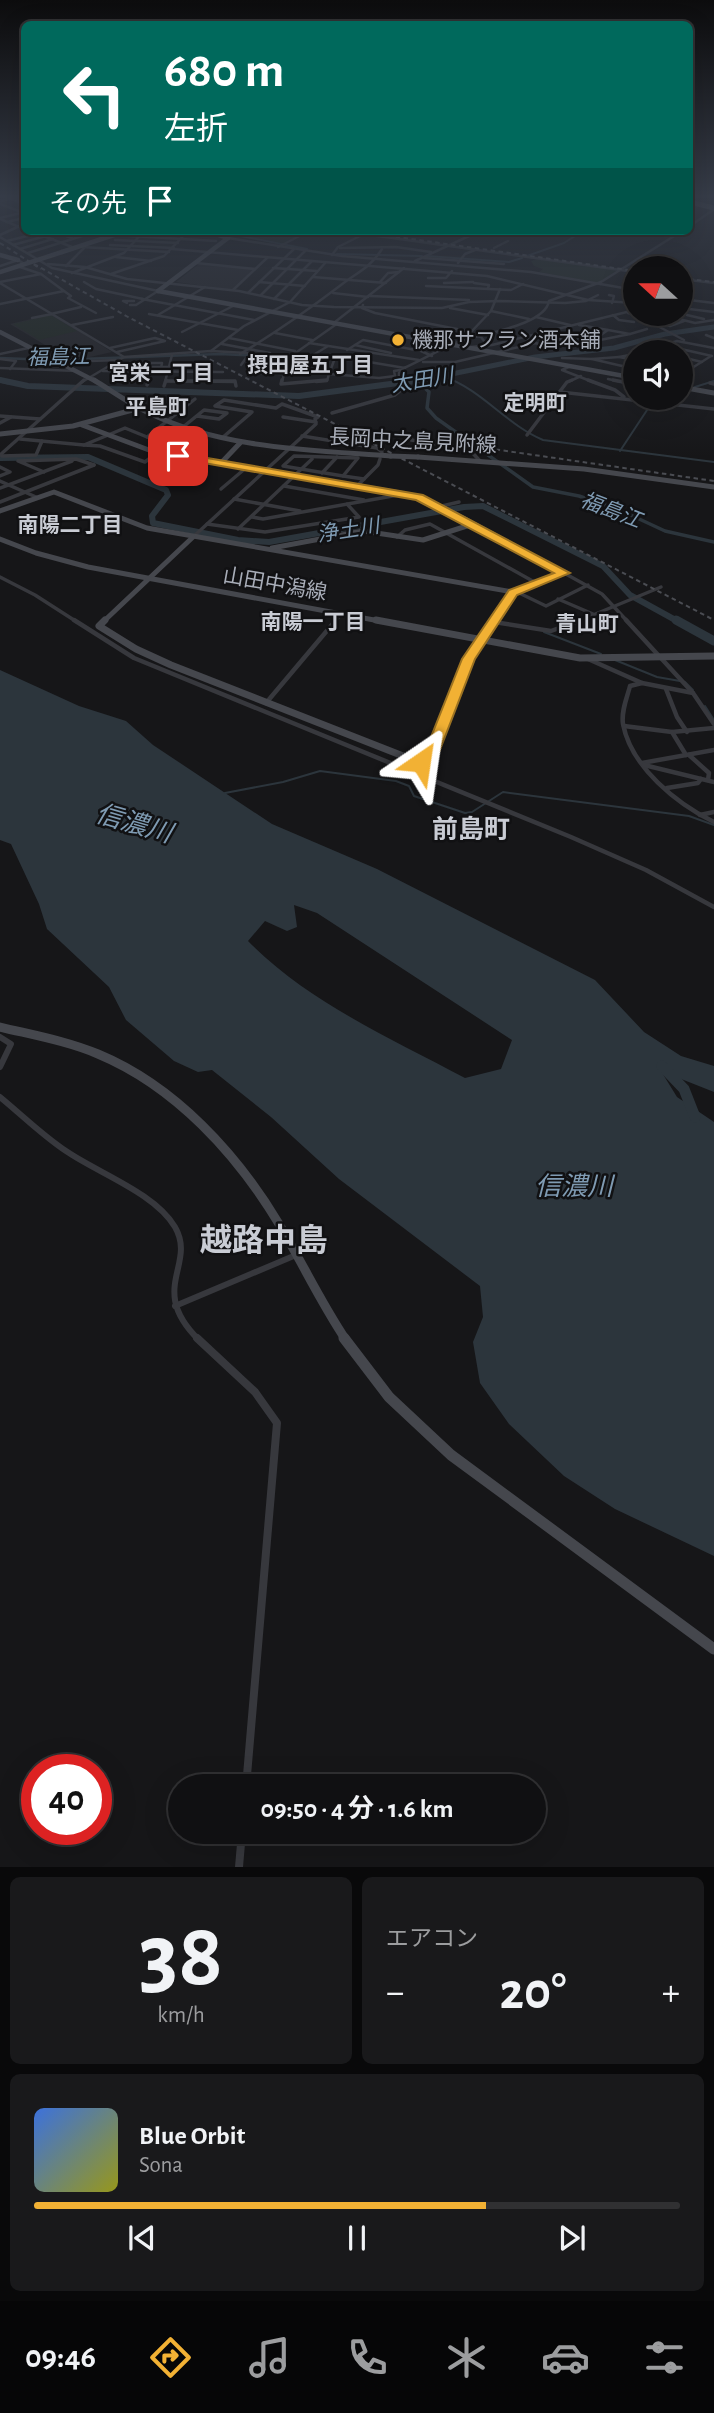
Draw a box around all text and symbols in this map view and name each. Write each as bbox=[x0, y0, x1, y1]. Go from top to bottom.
text: 680 m bbox=[164, 47, 284, 96]
icon: left bbox=[49, 49, 140, 140]
text: 左折 bbox=[164, 113, 228, 145]
icon: arrive bbox=[141, 182, 179, 220]
text: その先 bbox=[49, 191, 127, 217]
north arrow bbox=[623, 256, 693, 326]
map controls bbox=[623, 256, 693, 410]
place label: 機那サフラン酒本舗 bbox=[412, 329, 601, 351]
marker: 機那サフラン酒本舗 bbox=[390, 332, 406, 348]
button: sound bbox=[623, 340, 693, 410]
water label: 福島江 bbox=[26, 345, 92, 369]
district label: 摂田屋五丁目 bbox=[247, 354, 373, 376]
district label: 宮栄一丁目 bbox=[109, 362, 214, 384]
water label: 太田川 bbox=[389, 364, 457, 396]
district label: 定明町 bbox=[504, 392, 567, 414]
district label: 平島町 bbox=[126, 396, 189, 418]
pin bbox=[148, 426, 208, 486]
street label: 長岡中之島見附線 bbox=[329, 426, 497, 456]
icon: arrive bbox=[159, 437, 197, 475]
water label: 福島江 bbox=[578, 488, 646, 532]
district label: 南陽二丁目 bbox=[18, 514, 123, 536]
water label: 浄土川 bbox=[315, 514, 383, 546]
street label: 山田中潟線 bbox=[221, 564, 329, 604]
district label: 南陽一丁目 bbox=[261, 611, 366, 633]
district label: 青山町 bbox=[556, 613, 619, 635]
position arrow bbox=[384, 725, 458, 799]
water label: 信濃川 bbox=[93, 800, 178, 848]
district label: 前島町 bbox=[432, 815, 510, 843]
water label: 信濃川 bbox=[535, 1173, 616, 1200]
district label: 越路中島 bbox=[200, 1223, 328, 1257]
speed limit sign: 40 bbox=[21, 1754, 112, 1845]
text: 09:50 · 4 分 · 1.6 km bbox=[260, 1796, 454, 1822]
text: 38 bbox=[139, 1911, 223, 2002]
text: エアコン bbox=[386, 1928, 478, 1951]
text: 20° bbox=[500, 1966, 566, 2018]
text: − bbox=[386, 1974, 404, 2012]
text: + bbox=[662, 1974, 680, 2012]
text: km/h bbox=[157, 2004, 205, 2027]
text: Blue Orbit bbox=[139, 2123, 245, 2149]
text: Sona bbox=[139, 2154, 183, 2177]
icon: previous bbox=[123, 2219, 161, 2257]
icon: pause bbox=[338, 2219, 376, 2257]
icon: next bbox=[553, 2219, 591, 2257]
icon: directions bbox=[146, 2333, 195, 2382]
icon: music bbox=[245, 2333, 294, 2382]
icon: phone bbox=[343, 2333, 392, 2382]
icon: climate bbox=[442, 2333, 491, 2382]
icon: car bbox=[541, 2333, 590, 2382]
icon: filters bbox=[640, 2333, 689, 2382]
text: 09:46 bbox=[25, 2341, 96, 2373]

